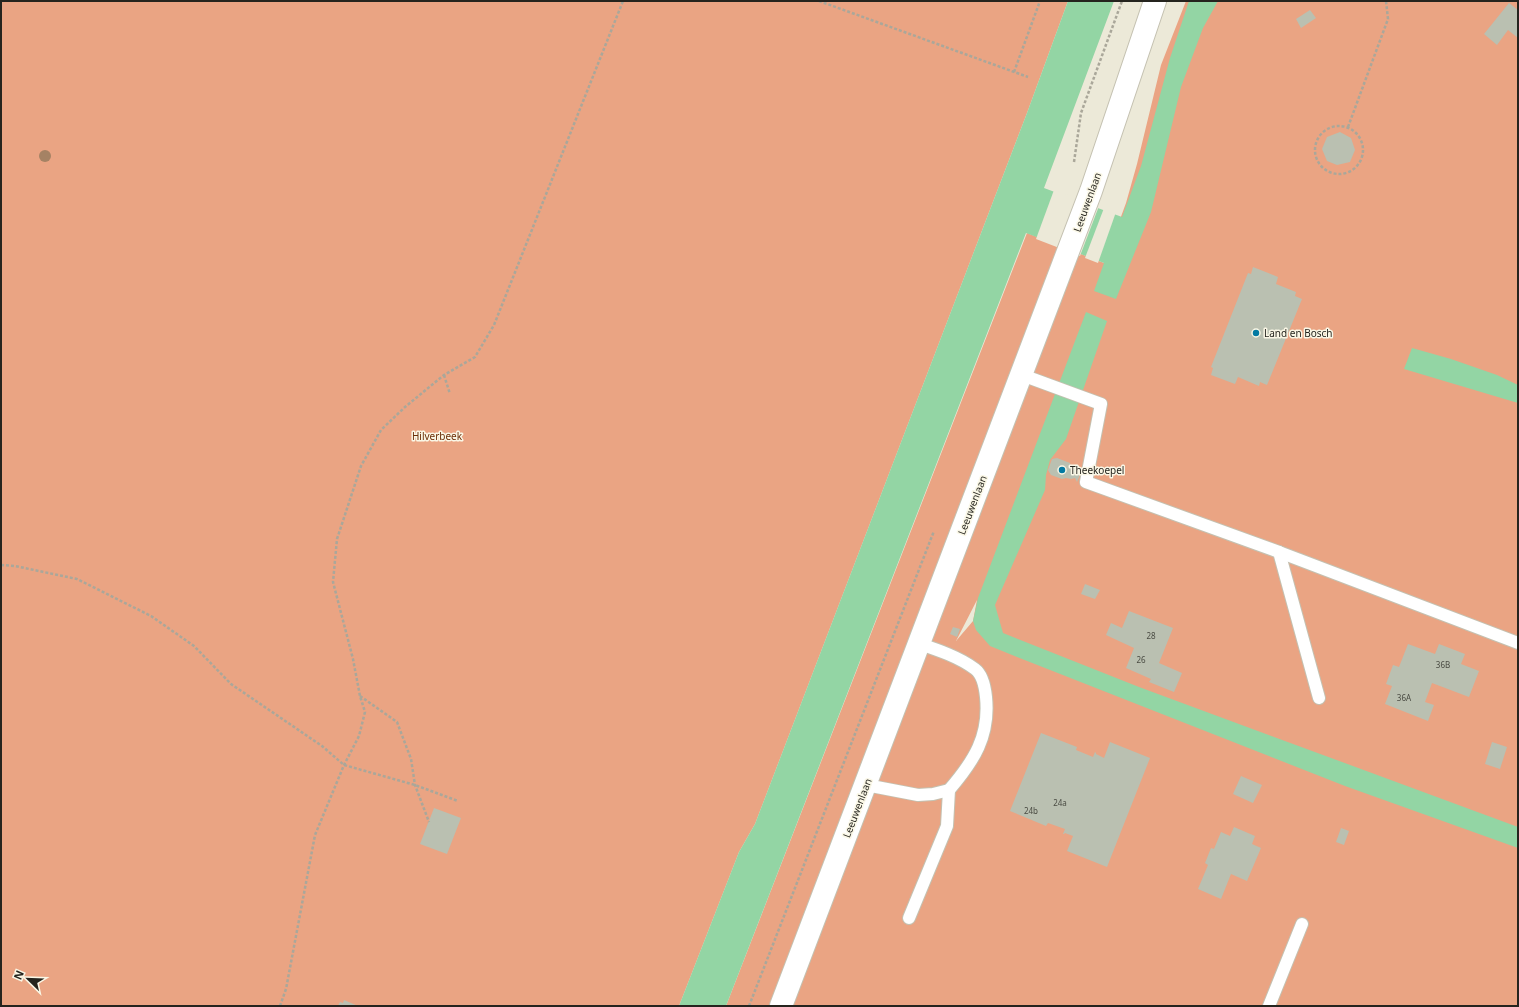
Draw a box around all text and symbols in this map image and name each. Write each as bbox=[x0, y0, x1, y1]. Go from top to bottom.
street label: Leeuwenlaan bbox=[1070, 170, 1104, 234]
place label: Land en Bosch bbox=[1264, 326, 1333, 340]
marker: Land en Bosch bbox=[1251, 328, 1261, 338]
park label: Hilverbeek bbox=[412, 429, 463, 443]
place label: Theekoepel bbox=[1070, 463, 1124, 477]
marker: Theekoepel bbox=[1057, 465, 1067, 475]
street label: Leeuwenlaan bbox=[954, 473, 990, 537]
house number: 28 bbox=[1146, 630, 1156, 641]
house number: 26 bbox=[1136, 654, 1146, 665]
house number: 36B bbox=[1436, 659, 1450, 670]
house number: 36A bbox=[1397, 692, 1412, 703]
street label: Leeuwenlaan bbox=[839, 776, 875, 840]
house number: 24a bbox=[1053, 797, 1067, 808]
house number: 24b bbox=[1024, 805, 1038, 816]
north arrow bbox=[8, 959, 48, 999]
text: N bbox=[10, 968, 27, 982]

